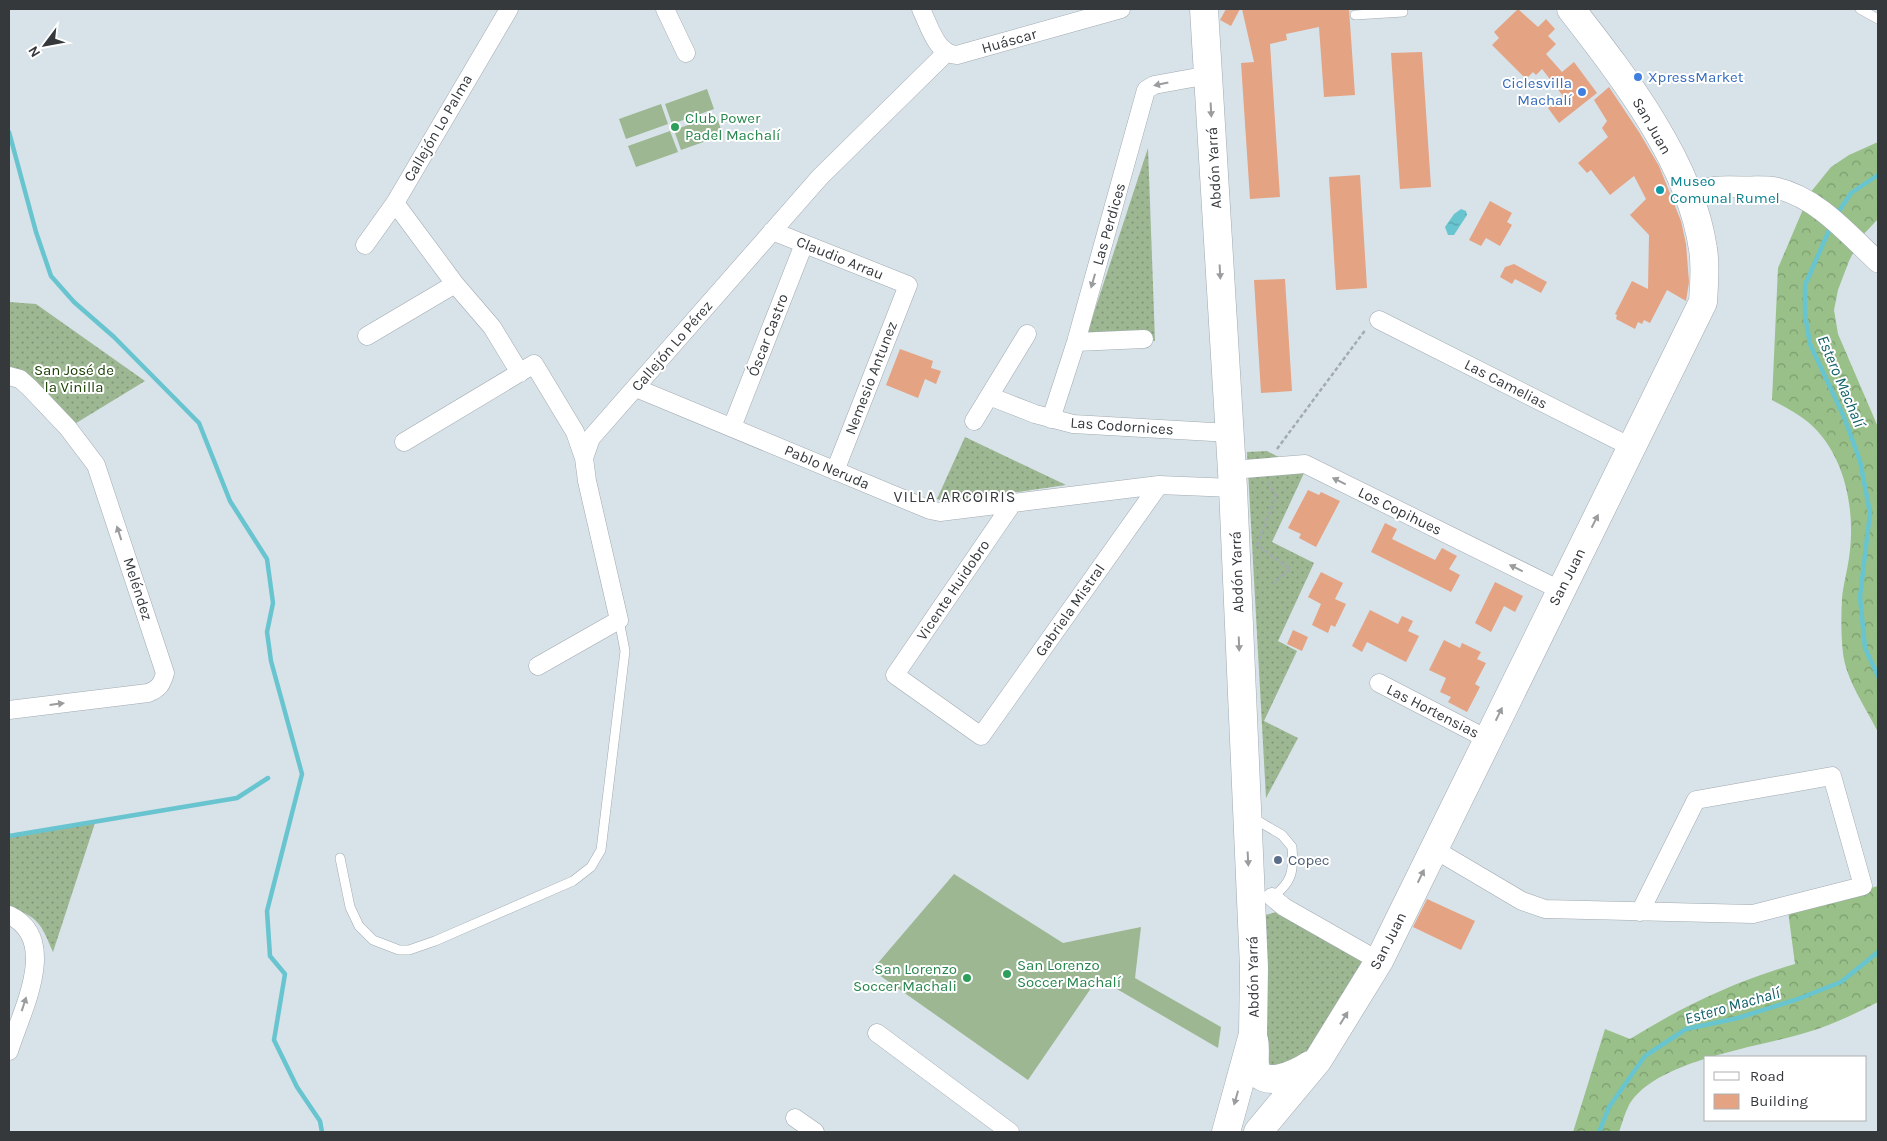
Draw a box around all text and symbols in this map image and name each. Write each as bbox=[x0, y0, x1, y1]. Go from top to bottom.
north arrow bbox=[20, 20, 70, 70]
street label: Huáscar bbox=[979, 24, 1039, 57]
text: N bbox=[25, 43, 44, 60]
place label: XpressMarket bbox=[1648, 68, 1744, 86]
street label: Callejón Lo Palma bbox=[400, 71, 476, 185]
marker: XpressMarket bbox=[1632, 71, 1644, 83]
place label: Ciclesvilla Machalí bbox=[1502, 74, 1573, 109]
one-way arrow bbox=[1153, 80, 1168, 88]
marker: Ciclesvilla Machalí bbox=[1576, 86, 1588, 98]
street label: San Juan bbox=[1629, 94, 1675, 158]
one-way arrow bbox=[1207, 102, 1215, 118]
place label: Club Power Padel Machalí bbox=[685, 109, 781, 144]
marker: Club Power Padel Machalí bbox=[669, 121, 681, 133]
street label: Abdón Yarrá bbox=[1203, 127, 1225, 209]
place label: Museo Comunal Rumel bbox=[1670, 172, 1780, 207]
street label: Las Perdices bbox=[1089, 181, 1129, 267]
marker: Museo Comunal Rumel bbox=[1654, 184, 1666, 196]
street label: Claudio Arrau bbox=[794, 232, 886, 284]
one-way arrow bbox=[1217, 264, 1225, 280]
one-way arrow bbox=[1088, 274, 1096, 289]
street label: Óscar Castro bbox=[744, 291, 792, 379]
street label: Callejón Lo Pérez bbox=[628, 297, 716, 395]
street label: Nemesio Antunez bbox=[841, 319, 901, 437]
water label: Estero Machalí bbox=[1814, 332, 1870, 432]
street label: Las Camelias bbox=[1461, 355, 1551, 413]
park label: San José de la Vinilla bbox=[34, 361, 114, 396]
street label: Las Codornices bbox=[1070, 413, 1174, 439]
street label: Pablo Neruda bbox=[782, 441, 872, 493]
one-way arrow bbox=[1332, 477, 1347, 485]
street label: Los Copihues bbox=[1355, 483, 1445, 539]
district label: VILLA ARCOIRIS bbox=[894, 487, 1017, 506]
one-way arrow bbox=[1591, 514, 1599, 528]
one-way arrow bbox=[115, 525, 123, 540]
street label: Abdón Yarrá bbox=[1227, 531, 1247, 613]
street label: Vicente Huidobro bbox=[913, 536, 993, 644]
street label: San Juan bbox=[1545, 545, 1589, 609]
street label: Meléndez bbox=[119, 555, 157, 623]
street label: Gabriela Mistral bbox=[1031, 560, 1109, 660]
one-way arrow bbox=[1509, 564, 1524, 572]
one-way arrow bbox=[1236, 636, 1244, 652]
street label: Las Hortensias bbox=[1384, 680, 1482, 742]
one-way arrow bbox=[49, 700, 65, 708]
one-way arrow bbox=[1496, 707, 1504, 721]
one-way arrow bbox=[1245, 851, 1253, 867]
place label: Copec bbox=[1288, 851, 1330, 869]
marker: Copec bbox=[1272, 854, 1284, 866]
one-way arrow bbox=[1416, 868, 1425, 883]
street label: San Juan bbox=[1366, 909, 1410, 973]
street label: Abdón Yarrá bbox=[1243, 936, 1263, 1018]
place label: San Lorenzo Soccer Machalí bbox=[1017, 956, 1122, 991]
place label: San Lorenzo Soccer Machali bbox=[853, 960, 957, 995]
marker: San Lorenzo Soccer Machalí bbox=[1001, 968, 1013, 980]
marker: San Lorenzo Soccer Machali bbox=[961, 972, 973, 984]
water label: Estero Machalí bbox=[1682, 982, 1784, 1028]
one-way arrow bbox=[21, 997, 28, 1012]
one-way arrow bbox=[1339, 1012, 1348, 1025]
legend bbox=[1704, 1056, 1867, 1121]
text: Road bbox=[1750, 1067, 1785, 1085]
one-way arrow bbox=[1232, 1090, 1240, 1105]
text: Building bbox=[1750, 1092, 1808, 1110]

